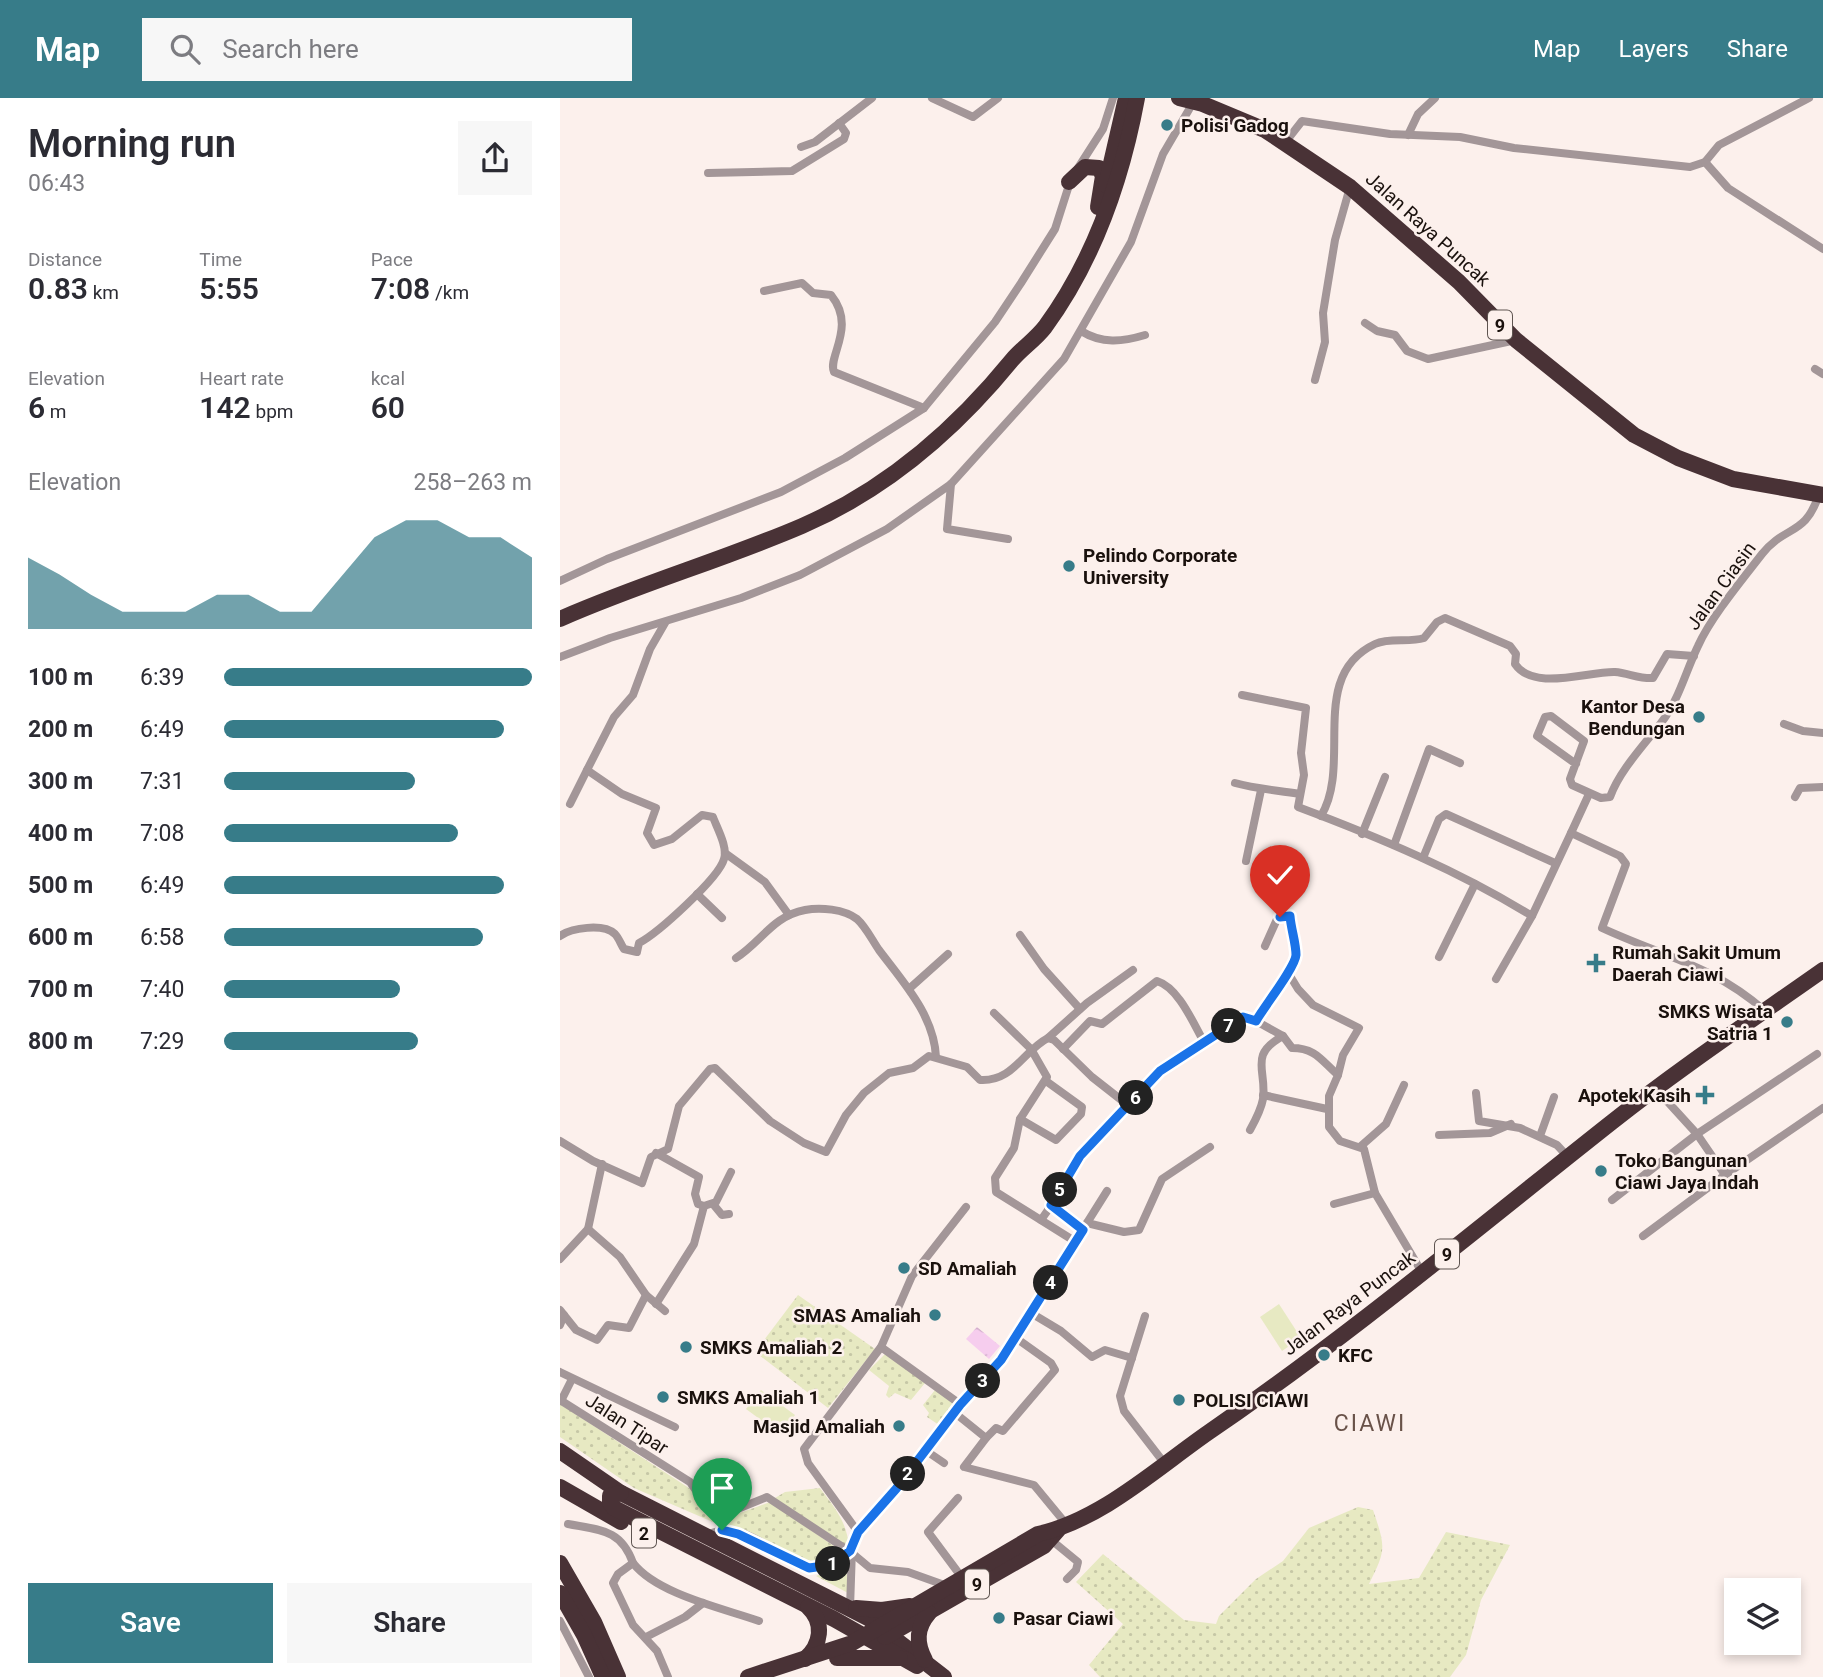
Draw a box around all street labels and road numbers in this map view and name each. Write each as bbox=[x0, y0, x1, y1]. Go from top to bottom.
street label: Jalan Raya Puncak bbox=[1361, 167, 1495, 291]
road number: 9 bbox=[1488, 310, 1512, 340]
street label: Jalan Ciasin bbox=[1681, 537, 1761, 635]
road number: 9 bbox=[1435, 1240, 1459, 1268]
street label: Jalan Raya Puncak bbox=[1278, 1246, 1420, 1360]
street label: Jalan Tipar bbox=[581, 1389, 673, 1460]
road number: 2 bbox=[632, 1518, 656, 1548]
road number: 9 bbox=[965, 1569, 989, 1598]

